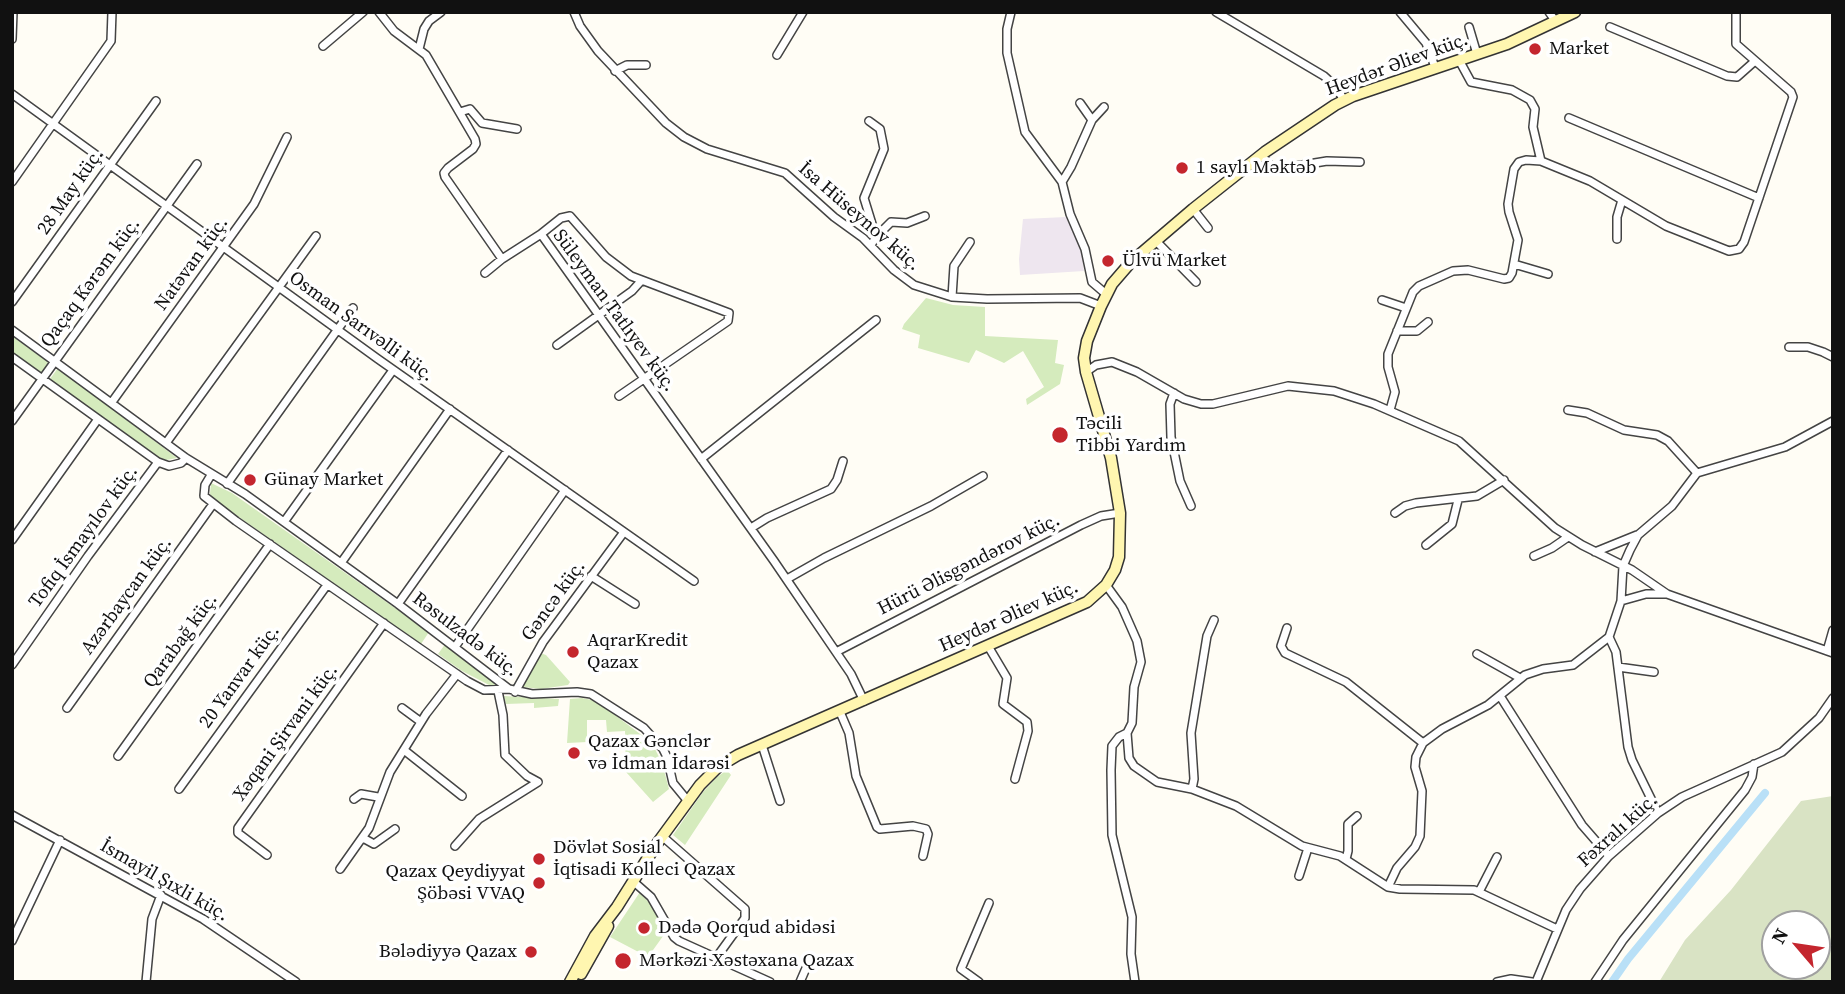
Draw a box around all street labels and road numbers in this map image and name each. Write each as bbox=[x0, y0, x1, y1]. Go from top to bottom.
street label: Heydər Əliev küç. bbox=[1323, 29, 1471, 101]
street label: 28 May küç. bbox=[33, 144, 109, 240]
street label: İsa Hüseynov küç. bbox=[793, 158, 925, 276]
street label: Natəvan küç. bbox=[150, 213, 234, 315]
street label: Qaçaq Kərəm küç. bbox=[36, 214, 146, 352]
street label: Süleyman Tatlıyev küç. bbox=[548, 225, 680, 397]
street label: Osman Sarıvəlli küç. bbox=[284, 267, 438, 387]
street label: Tofiq İsmayılov küç. bbox=[25, 461, 143, 613]
street label: Hürü Əlisgəndərov küç. bbox=[874, 509, 1064, 621]
street label: Azərbaycan küç. bbox=[77, 533, 177, 659]
street label: Gəncə küç. bbox=[517, 556, 591, 646]
street label: Heydər Əliev küç. bbox=[936, 576, 1082, 658]
street label: Rəsulzadə küç. bbox=[408, 588, 522, 682]
street label: Qarabağ küç. bbox=[139, 589, 223, 693]
street label: 20 Yanvar küç. bbox=[195, 621, 285, 733]
street label: Xəqani Şirvani küç. bbox=[229, 660, 343, 806]
street label: Fəxralı küç. bbox=[1574, 789, 1662, 873]
street label: İsmayil Şıxli küç. bbox=[96, 835, 232, 927]

